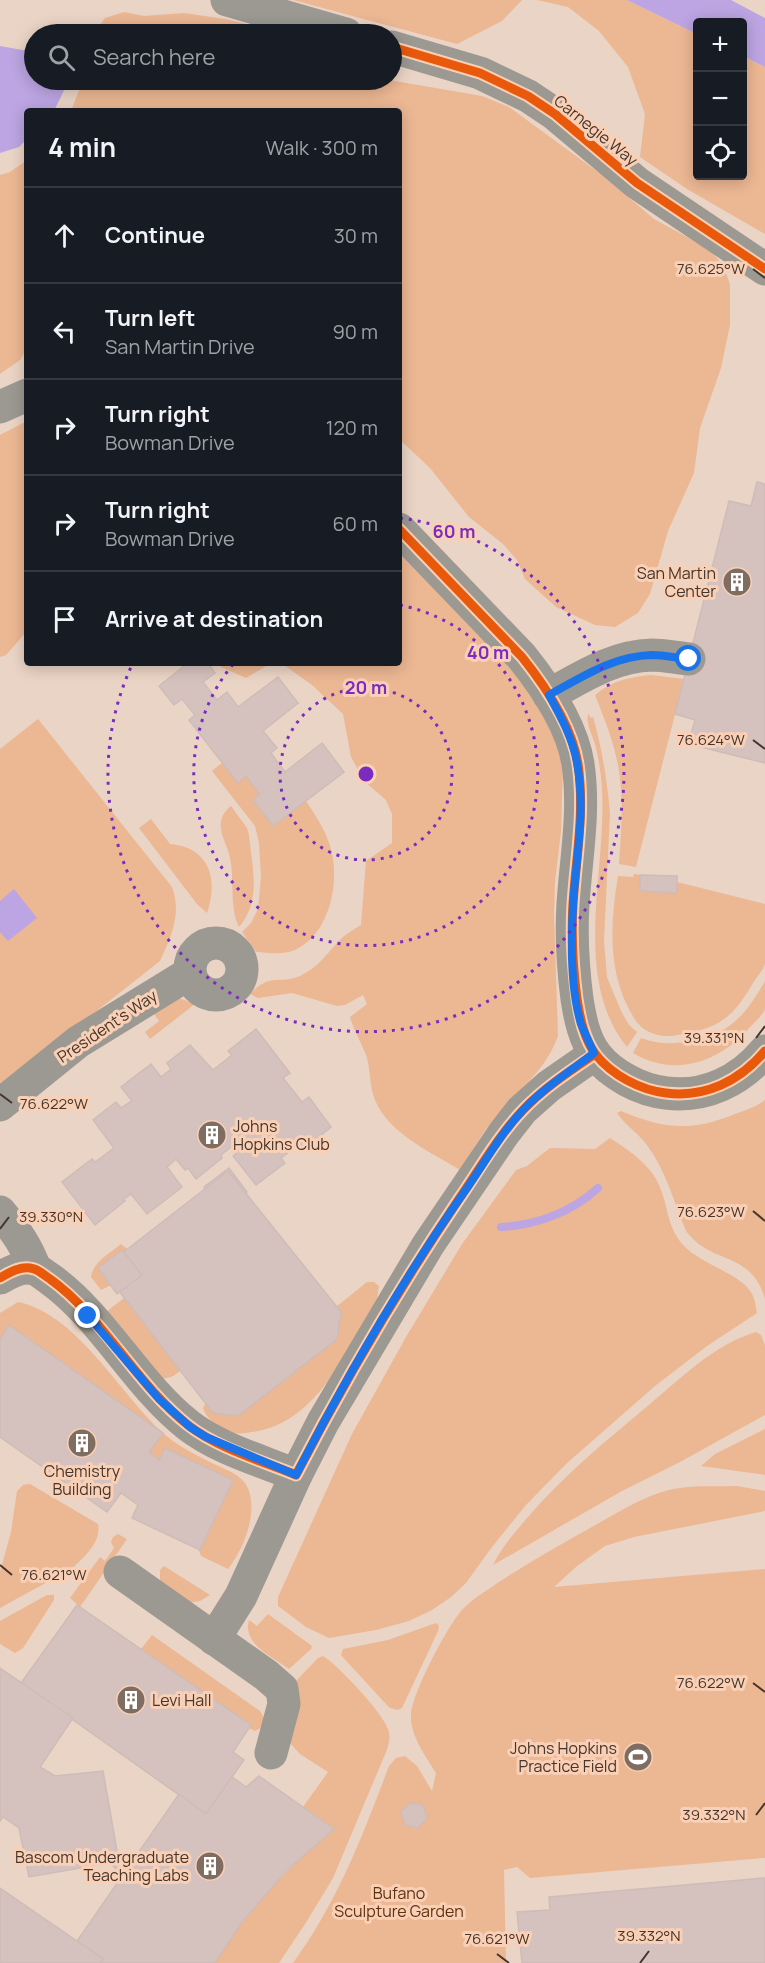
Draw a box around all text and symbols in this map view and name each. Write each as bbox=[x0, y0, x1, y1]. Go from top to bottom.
map controls bbox=[693, 18, 747, 180]
button: + bbox=[693, 18, 747, 72]
search box bbox=[24, 24, 402, 90]
icon: search bbox=[45, 41, 78, 74]
text: Search here bbox=[93, 42, 215, 72]
button: − bbox=[693, 72, 747, 126]
street label: Carnegie Way bbox=[550, 89, 643, 171]
button: locate bbox=[693, 126, 747, 180]
text: 4 min bbox=[48, 129, 116, 165]
text: Walk · 300 m bbox=[266, 134, 378, 161]
icon: ahead bbox=[48, 219, 81, 252]
text: Continue bbox=[105, 220, 205, 250]
text: 30 m bbox=[334, 222, 378, 249]
text: 76.625°W bbox=[677, 258, 745, 279]
text: Turn left bbox=[105, 303, 195, 333]
icon: left bbox=[48, 315, 81, 348]
text: 90 m bbox=[332, 318, 378, 345]
text: San Martin Drive bbox=[105, 333, 255, 360]
text: Turn right bbox=[105, 399, 210, 429]
icon: right bbox=[48, 411, 81, 444]
text: 120 m bbox=[326, 414, 378, 441]
text: Bowman Drive bbox=[105, 429, 235, 456]
text: Turn right bbox=[105, 495, 210, 525]
icon: right bbox=[48, 507, 81, 540]
text: 60 m bbox=[332, 510, 378, 537]
text: 60 m bbox=[433, 519, 475, 543]
text: Bowman Drive bbox=[105, 525, 235, 552]
place label: San Martin Center bbox=[637, 562, 716, 602]
building icon: San Martin Center bbox=[721, 566, 753, 598]
icon: arrive bbox=[48, 603, 81, 636]
text: Arrive at destination bbox=[105, 604, 323, 634]
text: 40 m bbox=[467, 640, 509, 664]
route start bbox=[675, 645, 701, 671]
text: 20 m bbox=[345, 675, 387, 699]
text: 76.624°W bbox=[677, 729, 745, 750]
centre of rings bbox=[356, 764, 376, 784]
street label: President's Way bbox=[53, 984, 162, 1068]
text: 39.331°N bbox=[684, 1027, 744, 1048]
text: 76.622°W bbox=[20, 1093, 88, 1114]
place label: Johns Hopkins Club bbox=[233, 1115, 330, 1155]
building icon: Johns Hopkins Club bbox=[196, 1119, 228, 1151]
text: 76.623°W bbox=[677, 1201, 745, 1222]
text: 39.330°N bbox=[19, 1206, 83, 1227]
route end bbox=[74, 1302, 100, 1328]
building icon: Chemistry Building bbox=[66, 1427, 98, 1459]
place label: Chemistry Building bbox=[44, 1460, 121, 1500]
text: 76.621°W bbox=[21, 1564, 87, 1585]
text: 76.622°W bbox=[677, 1672, 745, 1693]
building icon: Levi Hall bbox=[115, 1684, 147, 1716]
place label: Levi Hall bbox=[152, 1689, 212, 1711]
place label: Johns Hopkins Practice Field bbox=[510, 1737, 617, 1777]
sports icon: Johns Hopkins Practice Field bbox=[622, 1741, 654, 1773]
text: 39.332°N bbox=[682, 1804, 746, 1825]
place label: Bascom Undergraduate Teaching Labs bbox=[15, 1846, 189, 1886]
building icon: Bascom Undergraduate Teaching Labs bbox=[194, 1850, 226, 1882]
park label: Bufano Sculpture Garden bbox=[334, 1882, 464, 1922]
text: 39.332°N bbox=[617, 1925, 681, 1946]
text: 76.621°W bbox=[464, 1928, 530, 1949]

